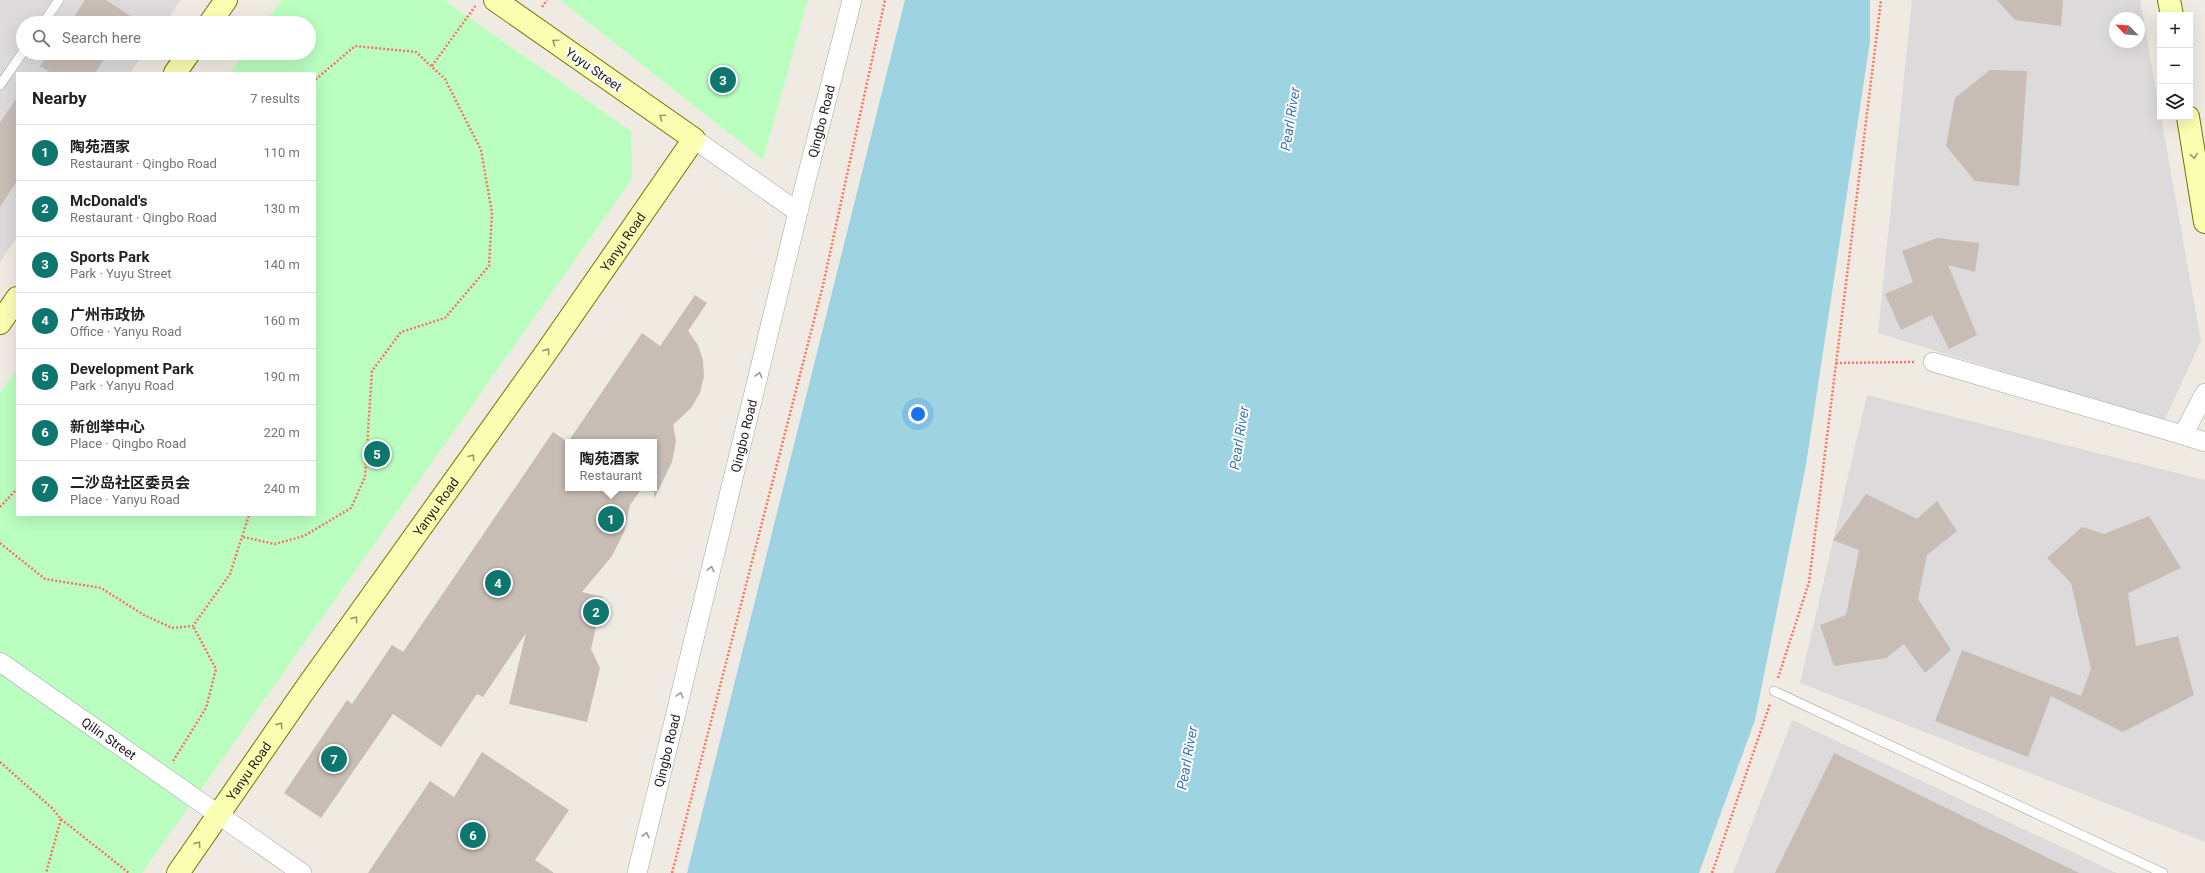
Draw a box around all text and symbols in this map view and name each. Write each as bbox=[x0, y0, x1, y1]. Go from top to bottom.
north arrow bbox=[2109, 12, 2145, 48]
map controls bbox=[2157, 12, 2193, 120]
button: + bbox=[2157, 12, 2193, 48]
search box bbox=[16, 16, 316, 60]
icon: search bbox=[30, 27, 52, 49]
text: Search here bbox=[62, 29, 141, 47]
one-way arrow bbox=[552, 39, 559, 47]
street label: Yuyu Street bbox=[563, 44, 625, 94]
button: − bbox=[2157, 48, 2193, 84]
pin: 3 bbox=[710, 65, 736, 95]
street label: Qingbo Road bbox=[805, 83, 838, 159]
button: layers bbox=[2157, 84, 2193, 120]
water label: Pearl River bbox=[1277, 86, 1303, 152]
text: Nearby bbox=[32, 88, 87, 108]
text: 7 results bbox=[250, 91, 300, 106]
one-way arrow bbox=[659, 115, 666, 122]
text: 陶苑酒家 bbox=[70, 138, 130, 156]
text: 1 bbox=[41, 145, 49, 160]
text: 110 m bbox=[263, 145, 300, 160]
one-way arrow bbox=[2189, 152, 2198, 159]
text: Restaurant · Qingbo Road bbox=[70, 156, 217, 171]
text: McDonald's bbox=[70, 192, 148, 210]
text: 2 bbox=[41, 201, 49, 216]
text: 130 m bbox=[263, 201, 300, 216]
text: Restaurant · Qingbo Road bbox=[70, 210, 217, 225]
street label: Yanyu Road bbox=[598, 210, 649, 274]
text: Sports Park bbox=[70, 248, 150, 266]
text: 3 bbox=[41, 257, 49, 272]
text: 140 m bbox=[263, 257, 300, 272]
text: Park · Yuyu Street bbox=[70, 266, 172, 281]
text: 广州市政协 bbox=[70, 306, 145, 324]
text: 4 bbox=[41, 313, 49, 328]
text: 160 m bbox=[263, 313, 300, 328]
text: Office · Yanyu Road bbox=[70, 324, 182, 339]
one-way arrow bbox=[542, 348, 550, 355]
text: Development Park bbox=[70, 360, 194, 378]
text: 5 bbox=[41, 369, 49, 384]
text: 190 m bbox=[263, 369, 300, 384]
one-way arrow bbox=[754, 371, 762, 378]
text: Park · Yanyu Road bbox=[70, 378, 174, 393]
street label: Qingbo Road bbox=[728, 398, 760, 474]
your location bbox=[908, 404, 928, 424]
water label: Pearl River bbox=[1226, 405, 1252, 471]
text: 新创举中心 bbox=[70, 418, 145, 436]
text: 6 bbox=[41, 425, 49, 440]
text: 220 m bbox=[263, 425, 300, 440]
text: Place · Qingbo Road bbox=[70, 436, 186, 451]
pin: 5 bbox=[364, 439, 390, 469]
popup bbox=[565, 439, 657, 491]
text: 陶苑酒家 bbox=[580, 450, 640, 468]
one-way arrow bbox=[467, 454, 475, 461]
text: Restaurant bbox=[580, 468, 642, 483]
text: 二沙岛社区委员会 bbox=[70, 474, 190, 492]
street label: Yanyu Road bbox=[410, 475, 462, 539]
text: 7 bbox=[41, 481, 49, 496]
text: 240 m bbox=[263, 481, 300, 496]
text: Place · Yanyu Road bbox=[70, 492, 180, 507]
pin: 1 bbox=[598, 504, 624, 534]
one-way arrow bbox=[707, 566, 715, 572]
pin: 4 bbox=[485, 568, 511, 598]
pin: 2 bbox=[583, 597, 609, 627]
one-way arrow bbox=[350, 617, 357, 624]
one-way arrow bbox=[676, 692, 684, 698]
street label: Qingbo Road bbox=[651, 713, 683, 789]
street label: Qilin Street bbox=[79, 714, 139, 763]
one-way arrow bbox=[275, 723, 282, 730]
water label: Pearl River bbox=[1174, 725, 1201, 791]
street label: Yanyu Road bbox=[223, 739, 274, 804]
pin: 7 bbox=[321, 744, 347, 774]
pin: 6 bbox=[460, 820, 486, 850]
one-way arrow bbox=[642, 832, 650, 838]
one-way arrow bbox=[193, 841, 201, 848]

